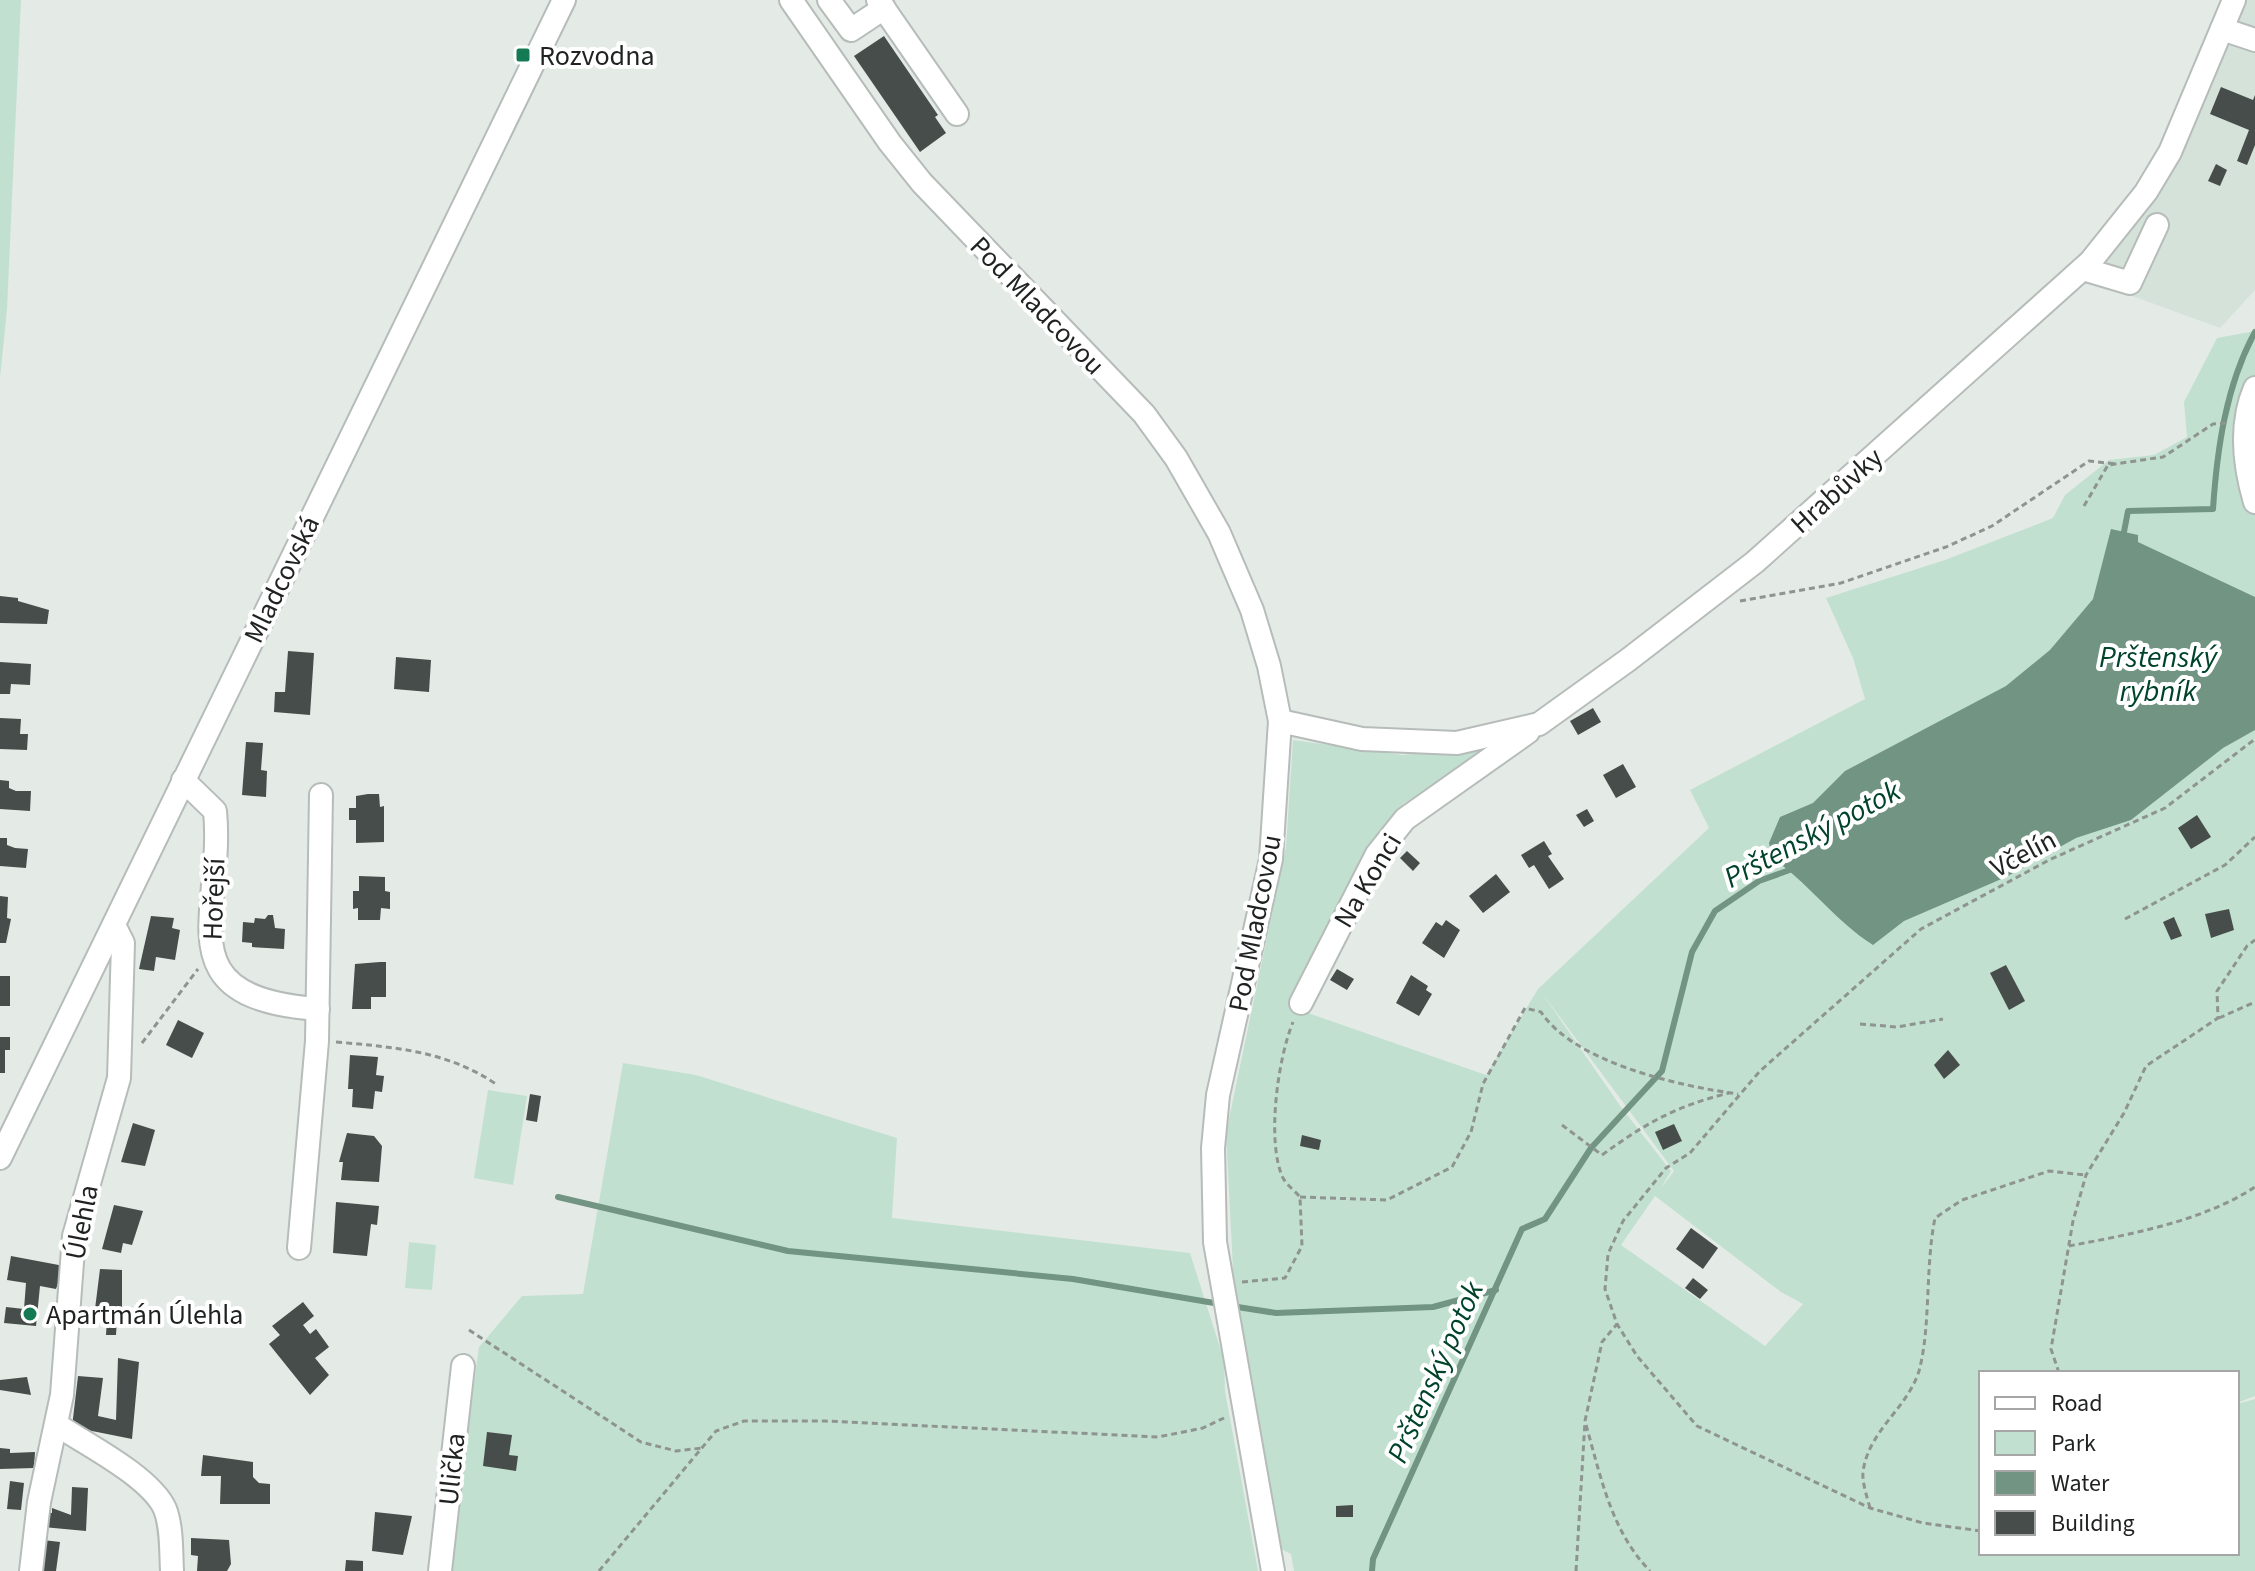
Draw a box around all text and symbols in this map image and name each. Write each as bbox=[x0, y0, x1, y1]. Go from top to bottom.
place label: Rozvodna bbox=[539, 36, 655, 76]
marker: Rozvodna bbox=[514, 46, 532, 64]
street label: Pod Mladcovou bbox=[961, 227, 1114, 384]
street label: Hrabůvky bbox=[1782, 438, 1892, 543]
street label: Mladcovská bbox=[234, 509, 330, 650]
water label: Prštenský rybník bbox=[2099, 636, 2219, 713]
water label: Prštenský potok bbox=[1716, 769, 1909, 899]
street label: Včelín bbox=[1983, 820, 2064, 888]
street label: Na Konci bbox=[1324, 826, 1412, 935]
street label: Pod Mladcovou bbox=[1218, 831, 1292, 1015]
street label: Hořejší bbox=[193, 856, 235, 941]
street label: Úlehla bbox=[55, 1181, 109, 1263]
water label: Prštenský potok bbox=[1376, 1274, 1495, 1470]
place label: Apartmán Úlehla bbox=[46, 1295, 243, 1335]
marker: Apartmán Úlehla bbox=[21, 1305, 39, 1323]
legend bbox=[1979, 1371, 2239, 1555]
text: Road bbox=[2051, 1386, 2103, 1421]
text: Park bbox=[2051, 1426, 2096, 1461]
street label: Ulička bbox=[428, 1431, 476, 1507]
text: Water bbox=[2051, 1466, 2110, 1501]
text: Building bbox=[2051, 1506, 2135, 1541]

